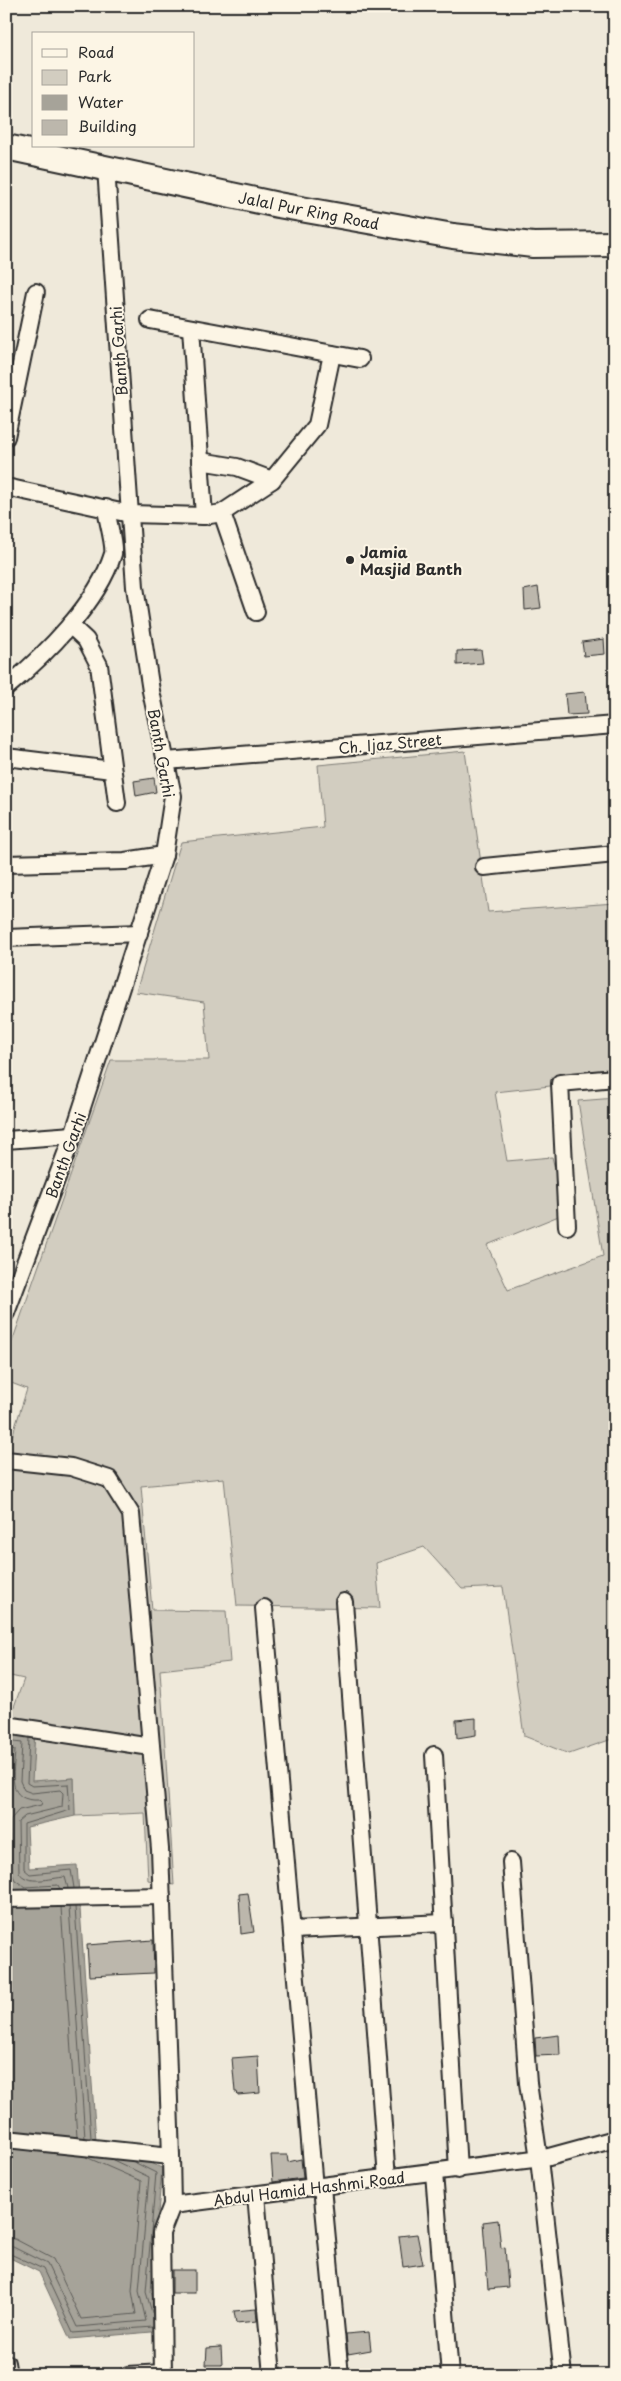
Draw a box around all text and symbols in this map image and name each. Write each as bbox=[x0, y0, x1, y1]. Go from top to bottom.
legend bbox=[32, 32, 195, 148]
text: Road bbox=[78, 40, 114, 63]
text: Park bbox=[78, 64, 112, 87]
text: Water bbox=[78, 90, 123, 113]
text: Building bbox=[78, 114, 137, 137]
street label: Jalal Pur Ring Road bbox=[237, 185, 382, 235]
street label: Banth Garhi bbox=[103, 305, 133, 397]
place label: Jamia Masjid Banth bbox=[360, 540, 462, 580]
marker: Jamia Masjid Banth bbox=[344, 554, 356, 566]
street label: Banth Garhi bbox=[143, 707, 181, 799]
street label: Ch. Ijaz Street bbox=[337, 727, 443, 759]
street label: Banth Garhi bbox=[39, 1109, 91, 1201]
street label: Abdul Hamid Hashmi Road bbox=[212, 2165, 406, 2211]

